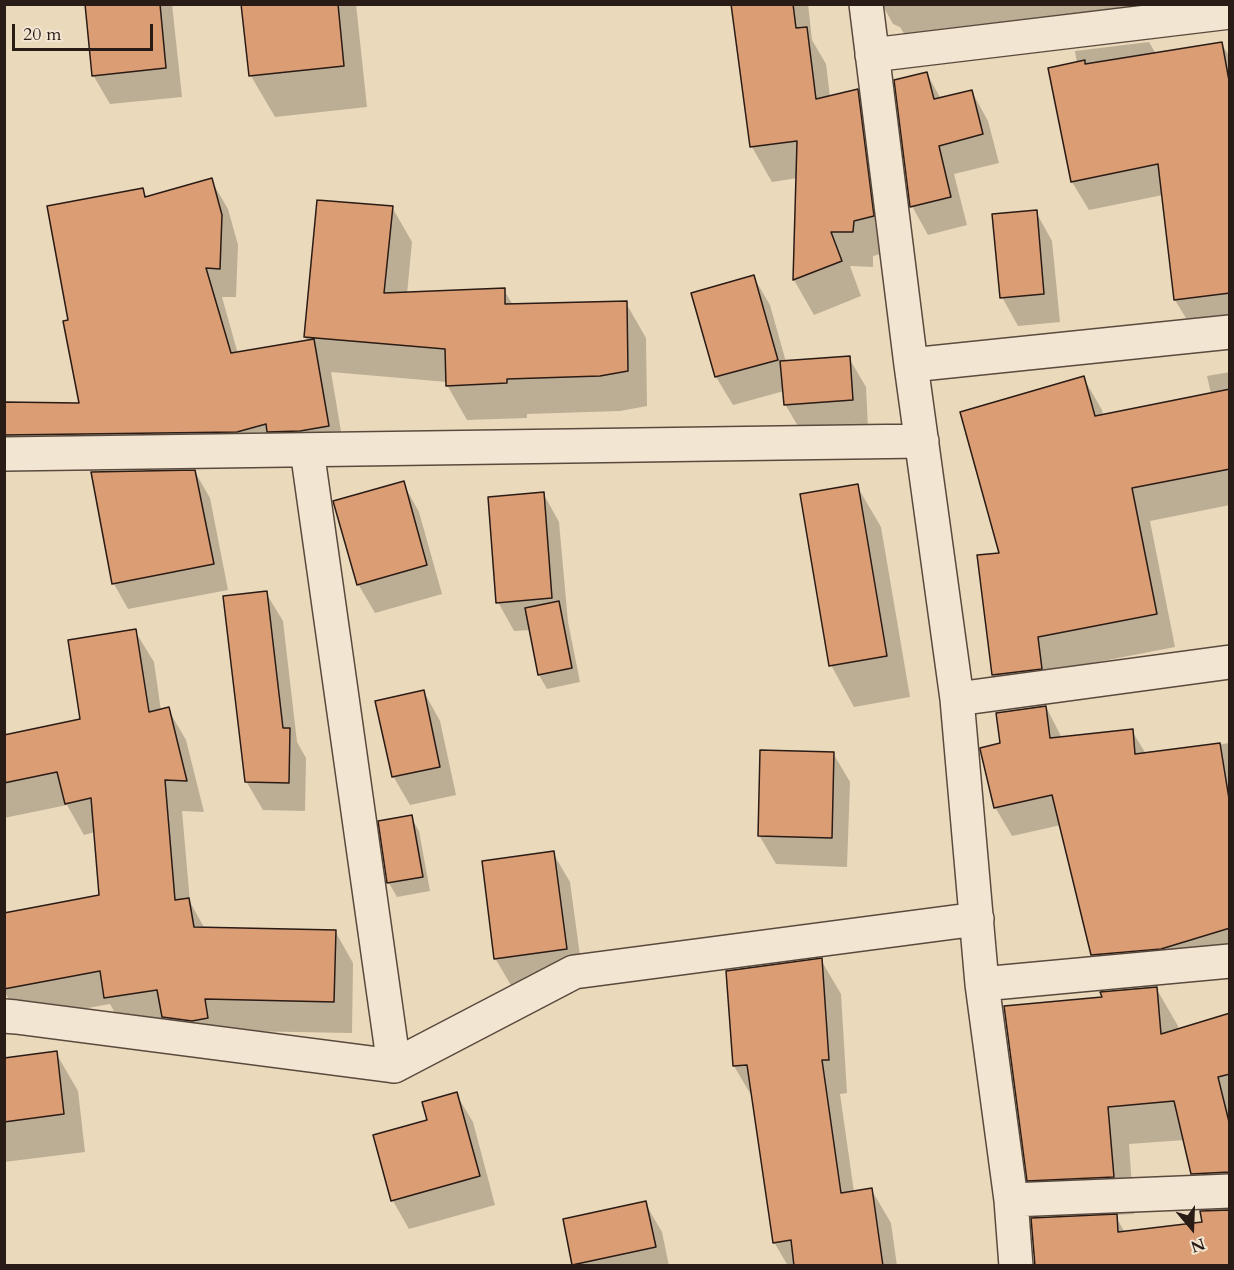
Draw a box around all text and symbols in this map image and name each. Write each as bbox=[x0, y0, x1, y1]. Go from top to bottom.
scale bar bbox=[15, 12, 156, 50]
text: 20 m bbox=[23, 22, 62, 47]
north arrow bbox=[1162, 1198, 1222, 1258]
text: N bbox=[1188, 1232, 1208, 1258]

